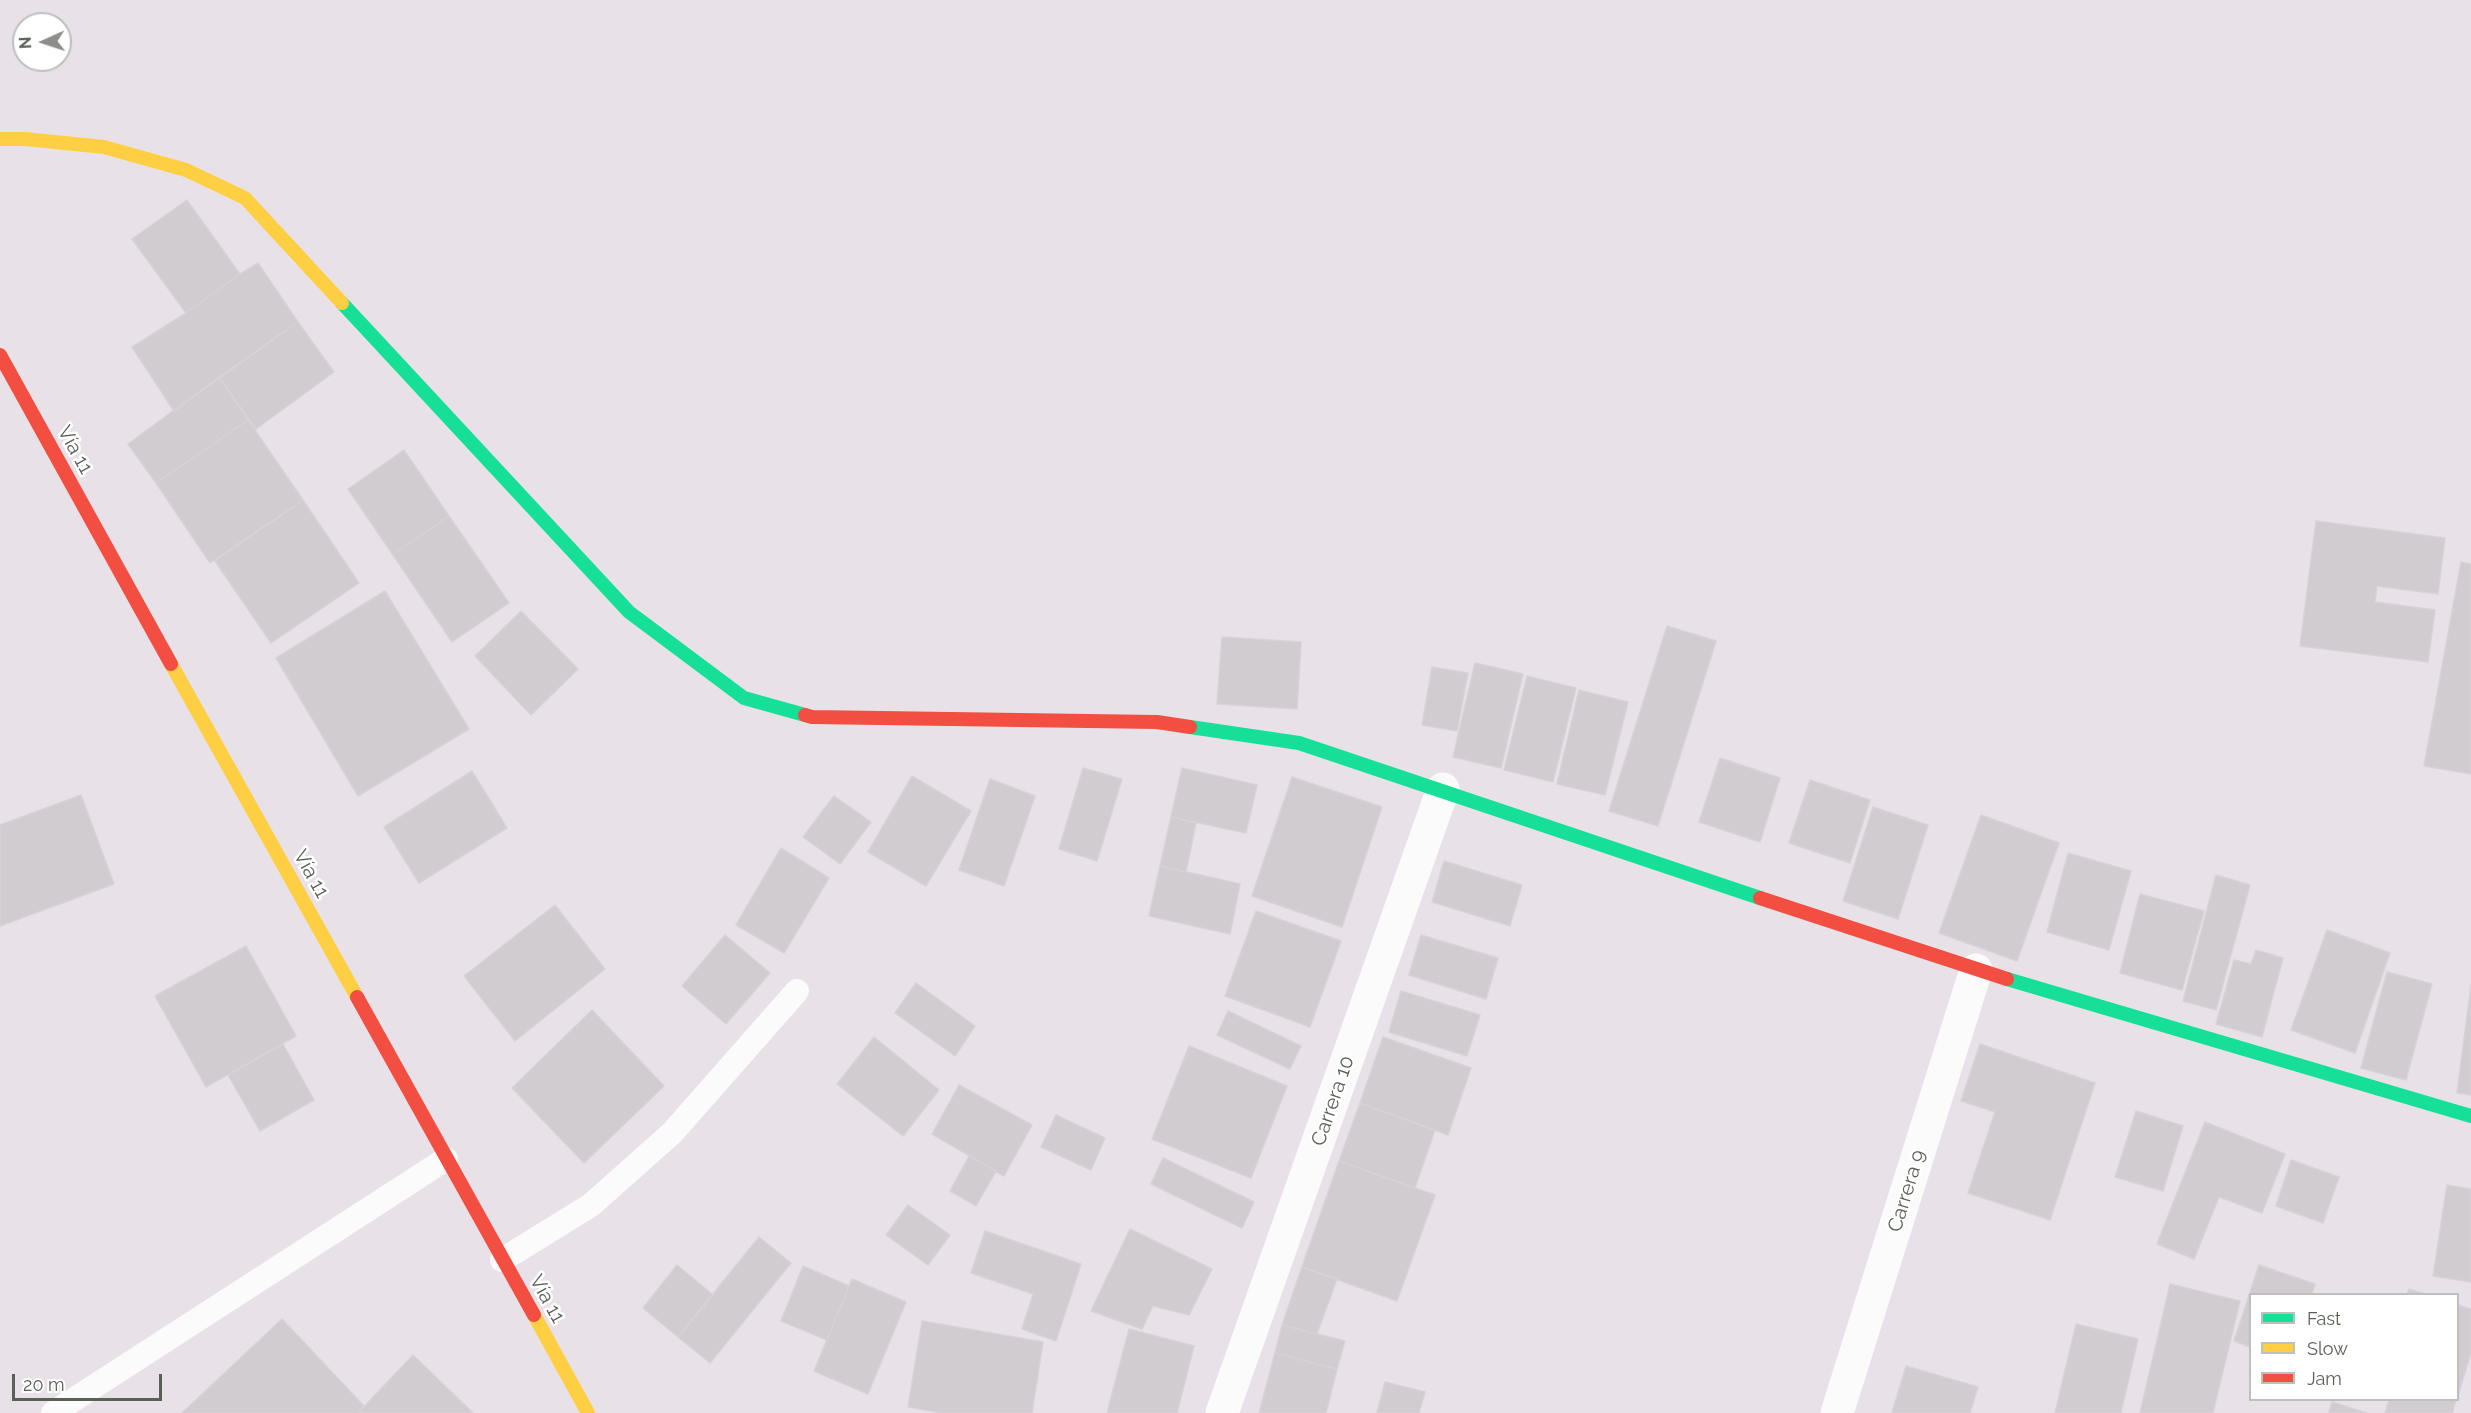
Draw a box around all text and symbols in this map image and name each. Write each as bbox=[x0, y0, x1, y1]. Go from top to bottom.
north arrow bbox=[12, 12, 72, 72]
text: N bbox=[16, 36, 35, 49]
street label: Vía 11 bbox=[52, 422, 98, 478]
street label: Vía 11 bbox=[288, 846, 334, 902]
street label: Carrera 10 bbox=[1306, 1053, 1360, 1149]
street label: Carrera 9 bbox=[1883, 1147, 1931, 1235]
street label: Vía 11 bbox=[524, 1271, 570, 1327]
legend bbox=[2249, 1293, 2459, 1401]
text: Fast bbox=[2307, 1308, 2341, 1329]
text: Slow bbox=[2307, 1338, 2348, 1359]
scale bar bbox=[15, 1362, 165, 1400]
text: Jam bbox=[2307, 1368, 2342, 1389]
text: 20 m bbox=[23, 1374, 65, 1395]

